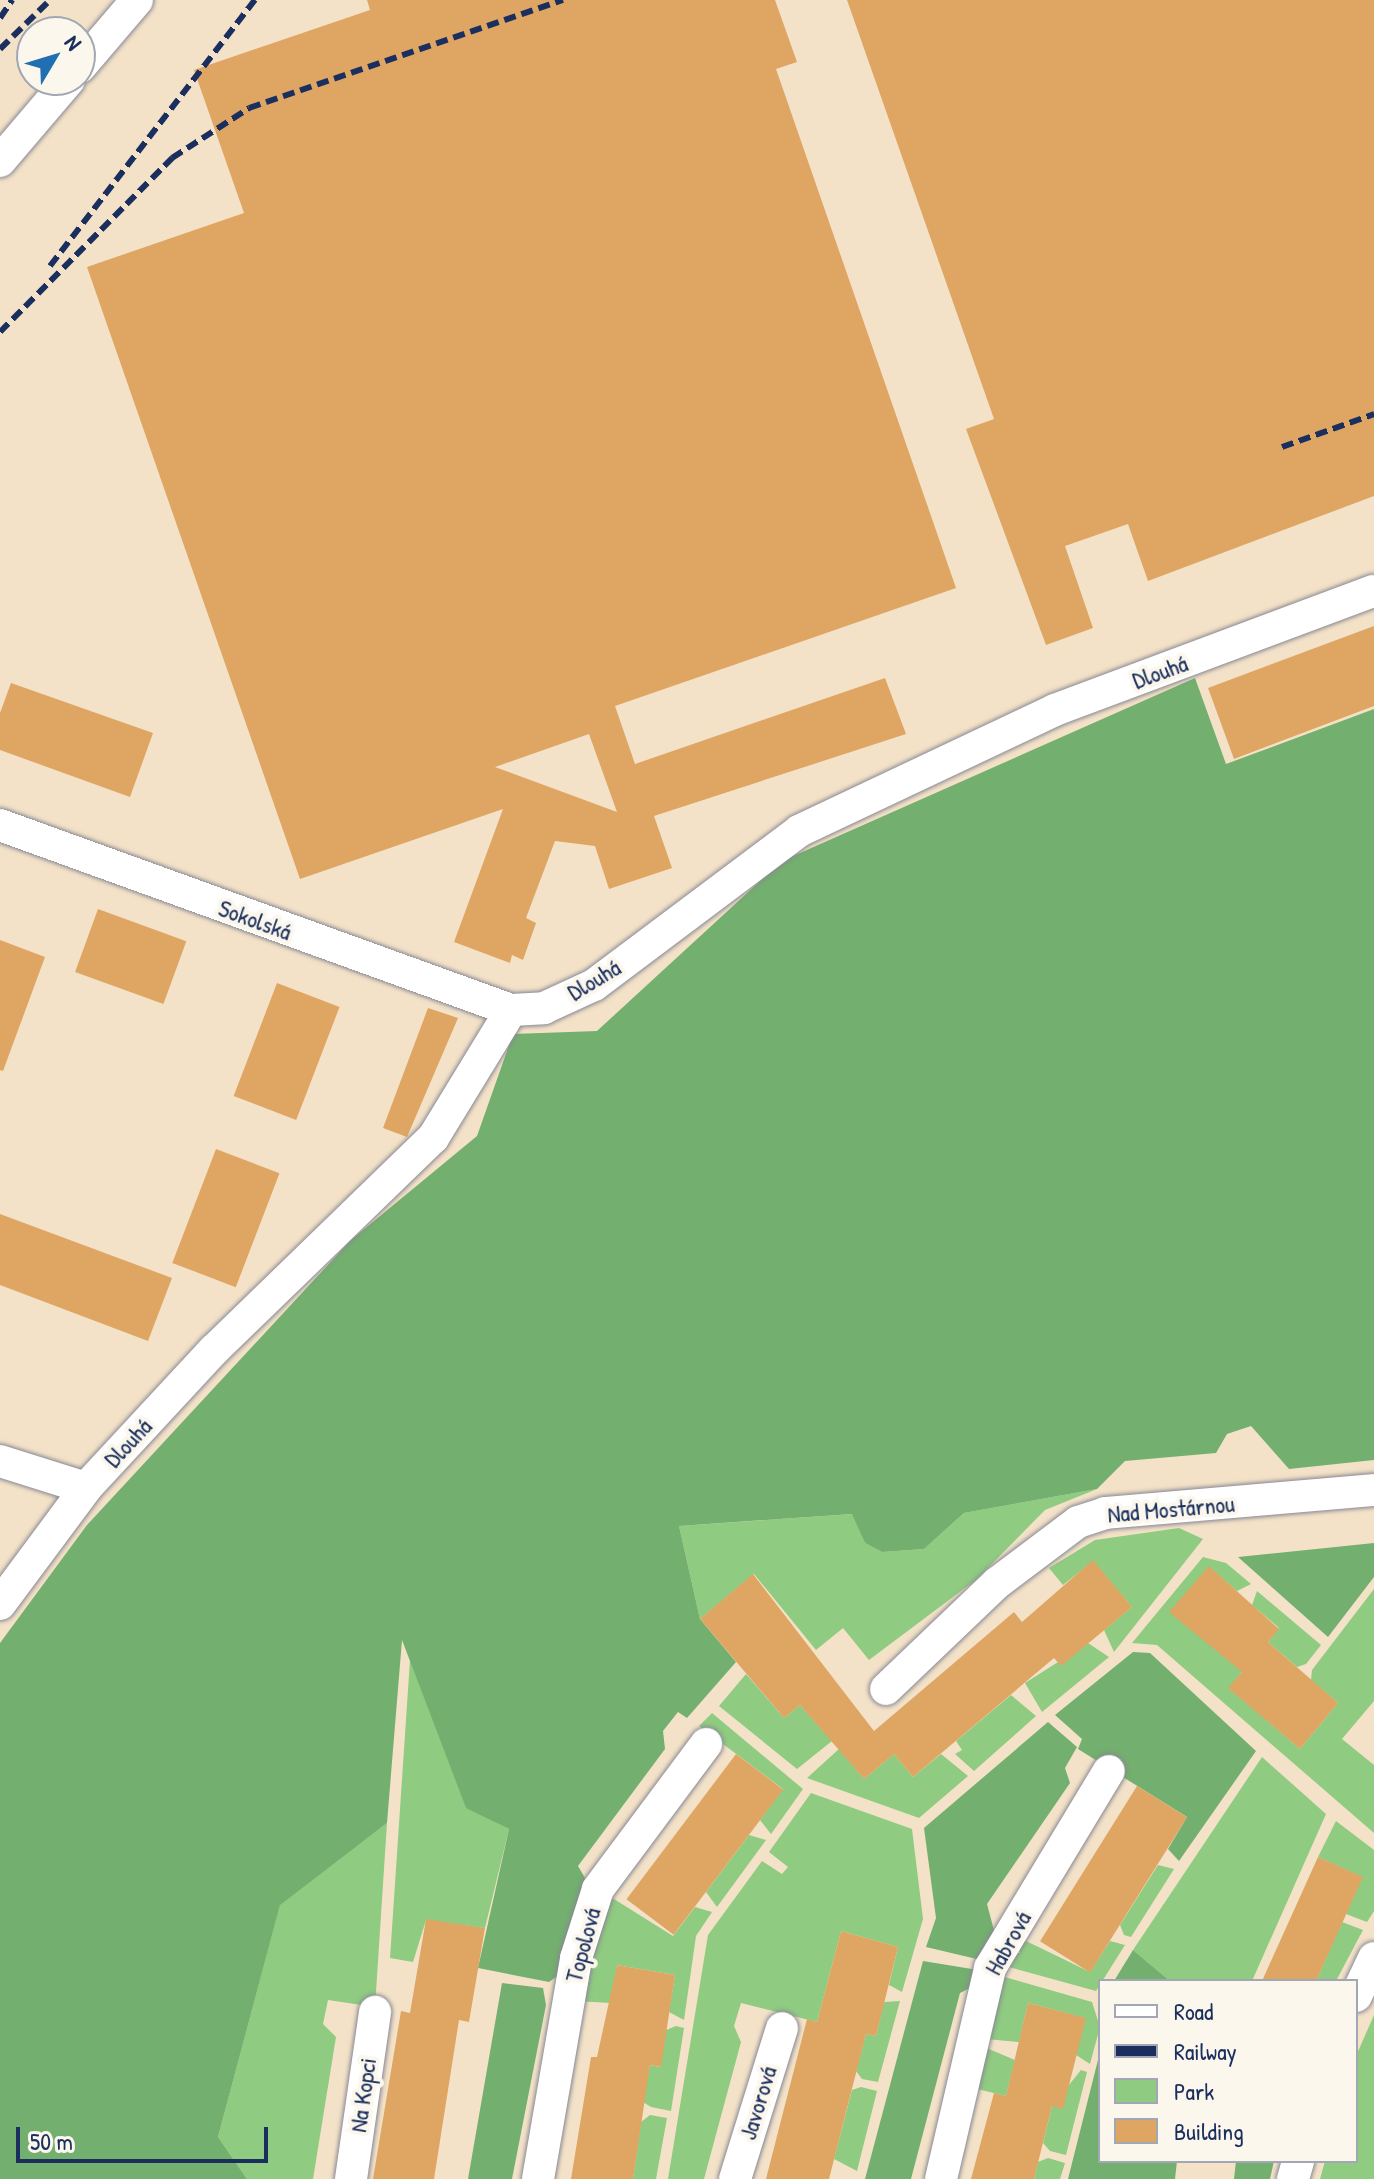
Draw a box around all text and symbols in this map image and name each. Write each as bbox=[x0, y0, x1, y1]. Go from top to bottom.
north arrow bbox=[16, 16, 96, 96]
text: N bbox=[58, 29, 89, 56]
street label: Dlouhá bbox=[1129, 649, 1191, 695]
street label: Sokolská bbox=[215, 894, 295, 946]
street label: Dlouhá bbox=[562, 953, 626, 1007]
street label: Dlouhá bbox=[98, 1413, 158, 1473]
street label: Nad Mostárnou bbox=[1106, 1489, 1236, 1529]
street label: Topolová bbox=[559, 1905, 607, 1985]
street label: Habrová bbox=[979, 1906, 1037, 1980]
legend bbox=[1098, 1979, 1358, 2163]
text: Road bbox=[1174, 1995, 1213, 2027]
text: Railway bbox=[1174, 2035, 1237, 2067]
street label: Na Kopci bbox=[344, 2056, 382, 2134]
street label: Javorová bbox=[733, 2063, 783, 2143]
text: Park bbox=[1174, 2075, 1214, 2107]
scale bar bbox=[20, 2111, 272, 2161]
text: Building bbox=[1174, 2115, 1244, 2147]
text: 50 m bbox=[30, 2125, 73, 2157]

